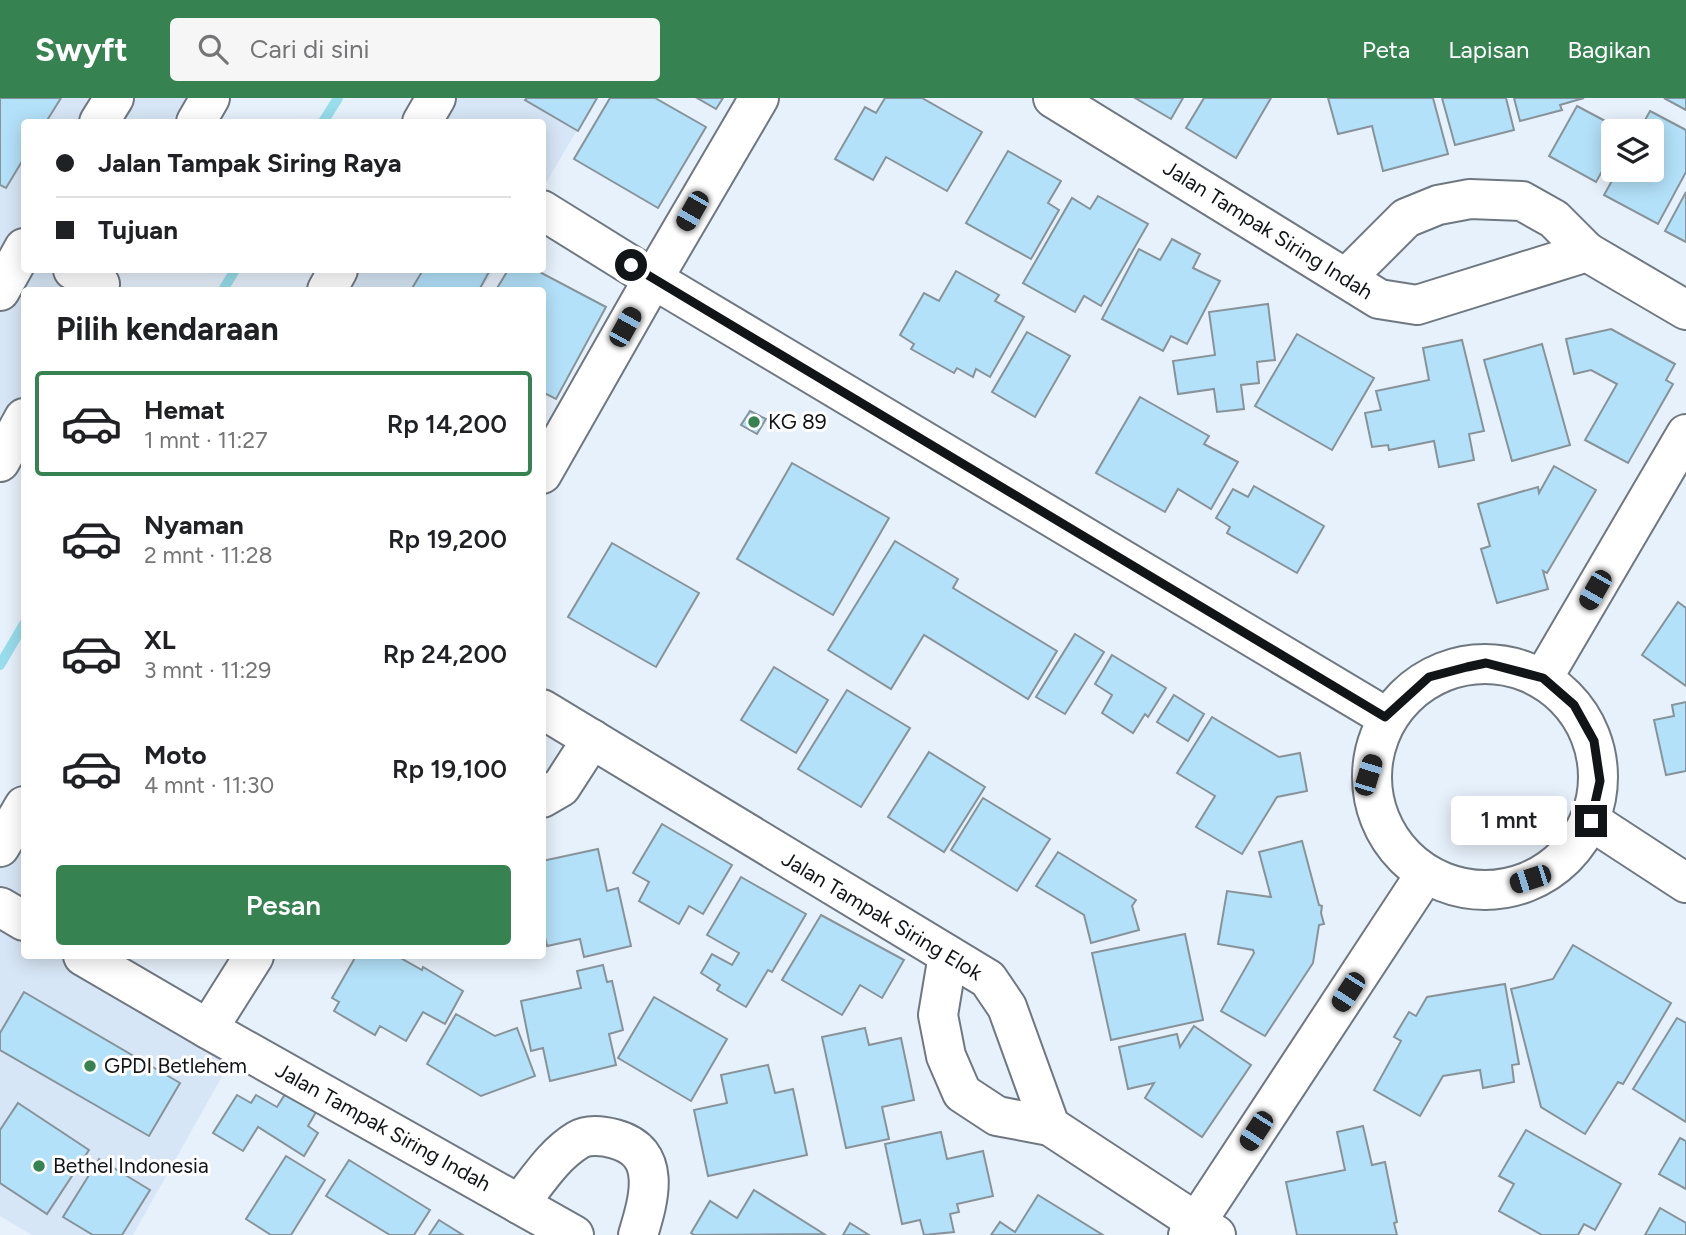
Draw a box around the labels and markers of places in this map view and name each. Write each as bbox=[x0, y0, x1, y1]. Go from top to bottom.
place label: KG 89 bbox=[768, 409, 827, 434]
marker: KG 89 bbox=[746, 414, 762, 430]
place label: GPDI Betlehem bbox=[104, 1053, 247, 1078]
marker: GPDI Betlehem bbox=[82, 1058, 98, 1074]
place label: Bethel Indonesia bbox=[53, 1153, 209, 1178]
marker: Bethel Indonesia bbox=[31, 1158, 47, 1174]

